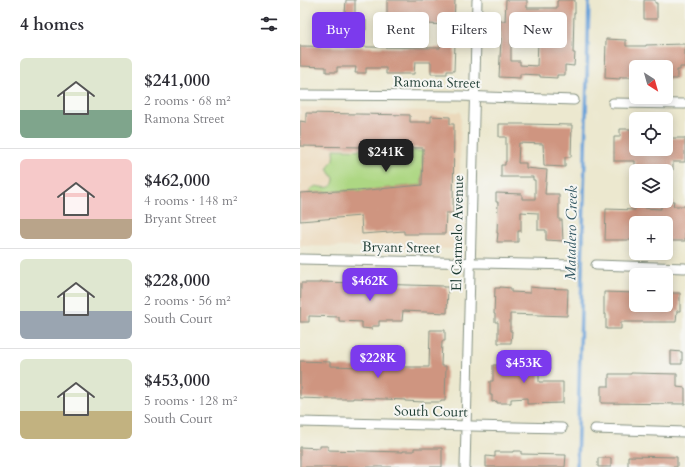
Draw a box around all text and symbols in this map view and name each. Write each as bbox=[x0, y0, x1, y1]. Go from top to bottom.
chip: Buy bbox=[312, 12, 365, 48]
chip: Rent bbox=[373, 12, 429, 48]
chip: Filters bbox=[437, 12, 501, 48]
chip: New bbox=[509, 12, 567, 48]
text: 4 homes bbox=[20, 13, 84, 36]
icon: filters bbox=[258, 13, 280, 35]
north arrow bbox=[629, 60, 673, 104]
map controls bbox=[629, 60, 673, 312]
text: $241,000 bbox=[144, 69, 210, 92]
street label: Ramona Street bbox=[394, 72, 481, 93]
icon: home bbox=[52, 74, 100, 122]
text: 2 rooms · 68 m² bbox=[144, 92, 231, 110]
text: Ramona Street bbox=[144, 110, 224, 128]
button: locate bbox=[629, 112, 673, 156]
pin: $241K bbox=[358, 139, 414, 173]
text: $241K bbox=[367, 143, 405, 161]
button: layers bbox=[629, 164, 673, 208]
text: $462,000 bbox=[144, 169, 210, 192]
icon: home bbox=[52, 175, 100, 223]
street label: El Carmelo Avenue bbox=[447, 175, 468, 291]
water label: Matadero Creek bbox=[560, 185, 582, 281]
text: 4 rooms · 148 m² bbox=[144, 192, 237, 210]
text: Bryant Street bbox=[144, 210, 216, 228]
button: + bbox=[629, 216, 673, 260]
street label: Bryant Street bbox=[362, 237, 441, 258]
pin: $462K bbox=[342, 268, 398, 302]
button: − bbox=[629, 268, 673, 312]
text: $228,000 bbox=[144, 269, 210, 292]
text: $462K bbox=[351, 272, 389, 290]
icon: home bbox=[52, 275, 100, 323]
text: 2 rooms · 56 m² bbox=[144, 292, 231, 310]
text: South Court bbox=[144, 310, 212, 328]
pin: $228K bbox=[350, 345, 406, 379]
text: $228K bbox=[359, 349, 397, 367]
pin: $453K bbox=[496, 350, 552, 384]
text: $453K bbox=[505, 354, 543, 372]
text: $453,000 bbox=[144, 369, 210, 392]
icon: home bbox=[52, 375, 100, 423]
text: 5 rooms · 128 m² bbox=[144, 392, 237, 410]
street label: South Court bbox=[394, 401, 469, 422]
text: South Court bbox=[144, 410, 212, 428]

